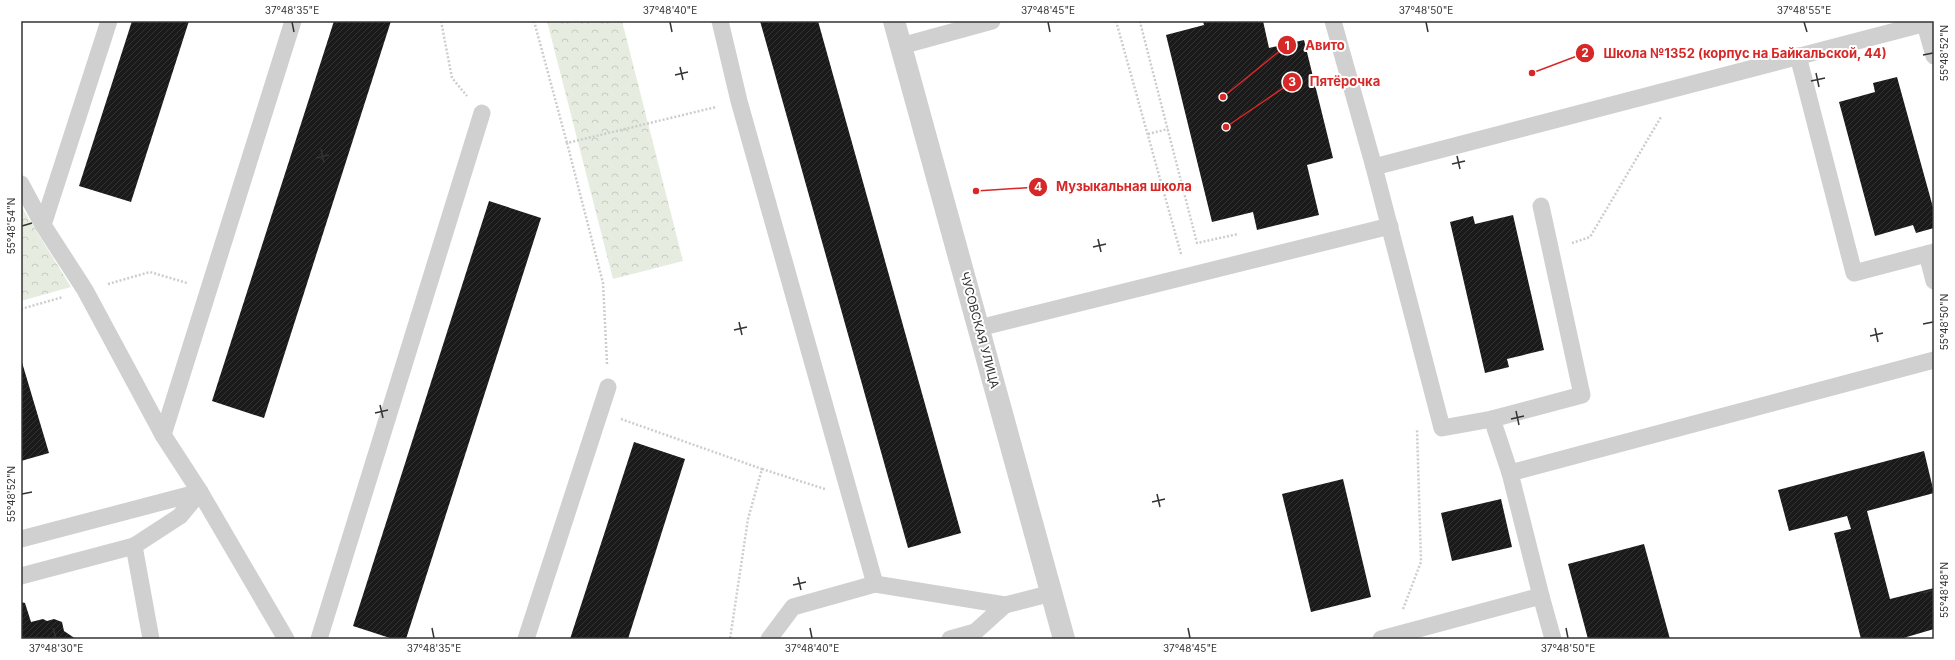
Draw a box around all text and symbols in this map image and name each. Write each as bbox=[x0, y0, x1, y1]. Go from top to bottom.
text: 37°48'35"E bbox=[265, 4, 319, 16]
text: 37°48'40"E bbox=[643, 4, 697, 16]
text: 37°48'45"E bbox=[1021, 4, 1075, 16]
text: 37°48'50"E bbox=[1399, 4, 1453, 16]
text: 37°48'55"E bbox=[1777, 4, 1831, 16]
text: 55°48'52"N bbox=[1938, 25, 1950, 81]
callout: Авито bbox=[1277, 33, 1353, 58]
text: Авито bbox=[1305, 37, 1345, 53]
text: 1 bbox=[1284, 38, 1290, 53]
callout: Школа №1352 (корпус на Байкальской, 44) bbox=[1575, 41, 1894, 66]
text: 2 bbox=[1581, 45, 1589, 60]
text: Школа №1352 (корпус на Байкальской, 44) bbox=[1603, 45, 1887, 61]
callout: Пятёрочка bbox=[1282, 69, 1388, 94]
text: Пятёрочка bbox=[1310, 73, 1380, 89]
text: 3 bbox=[1288, 74, 1296, 89]
callout: Музыкальная школа bbox=[1028, 174, 1200, 199]
text: Музыкальная школа bbox=[1056, 178, 1192, 194]
text: 4 bbox=[1034, 179, 1042, 194]
text: 55°48'54"N bbox=[5, 198, 17, 254]
street label: ЧУСОВСКАЯ УЛИЦА bbox=[957, 270, 1003, 390]
text: 55°48'50"N bbox=[1938, 294, 1950, 350]
text: 55°48'52"N bbox=[5, 466, 17, 522]
text: 55°48'48"N bbox=[1938, 562, 1950, 618]
text: 37°48'30"E bbox=[29, 642, 83, 654]
text: 37°48'35"E bbox=[407, 642, 461, 654]
text: 37°48'40"E bbox=[785, 642, 839, 654]
text: 37°48'45"E bbox=[1163, 642, 1217, 654]
text: 37°48'50"E bbox=[1541, 642, 1595, 654]

